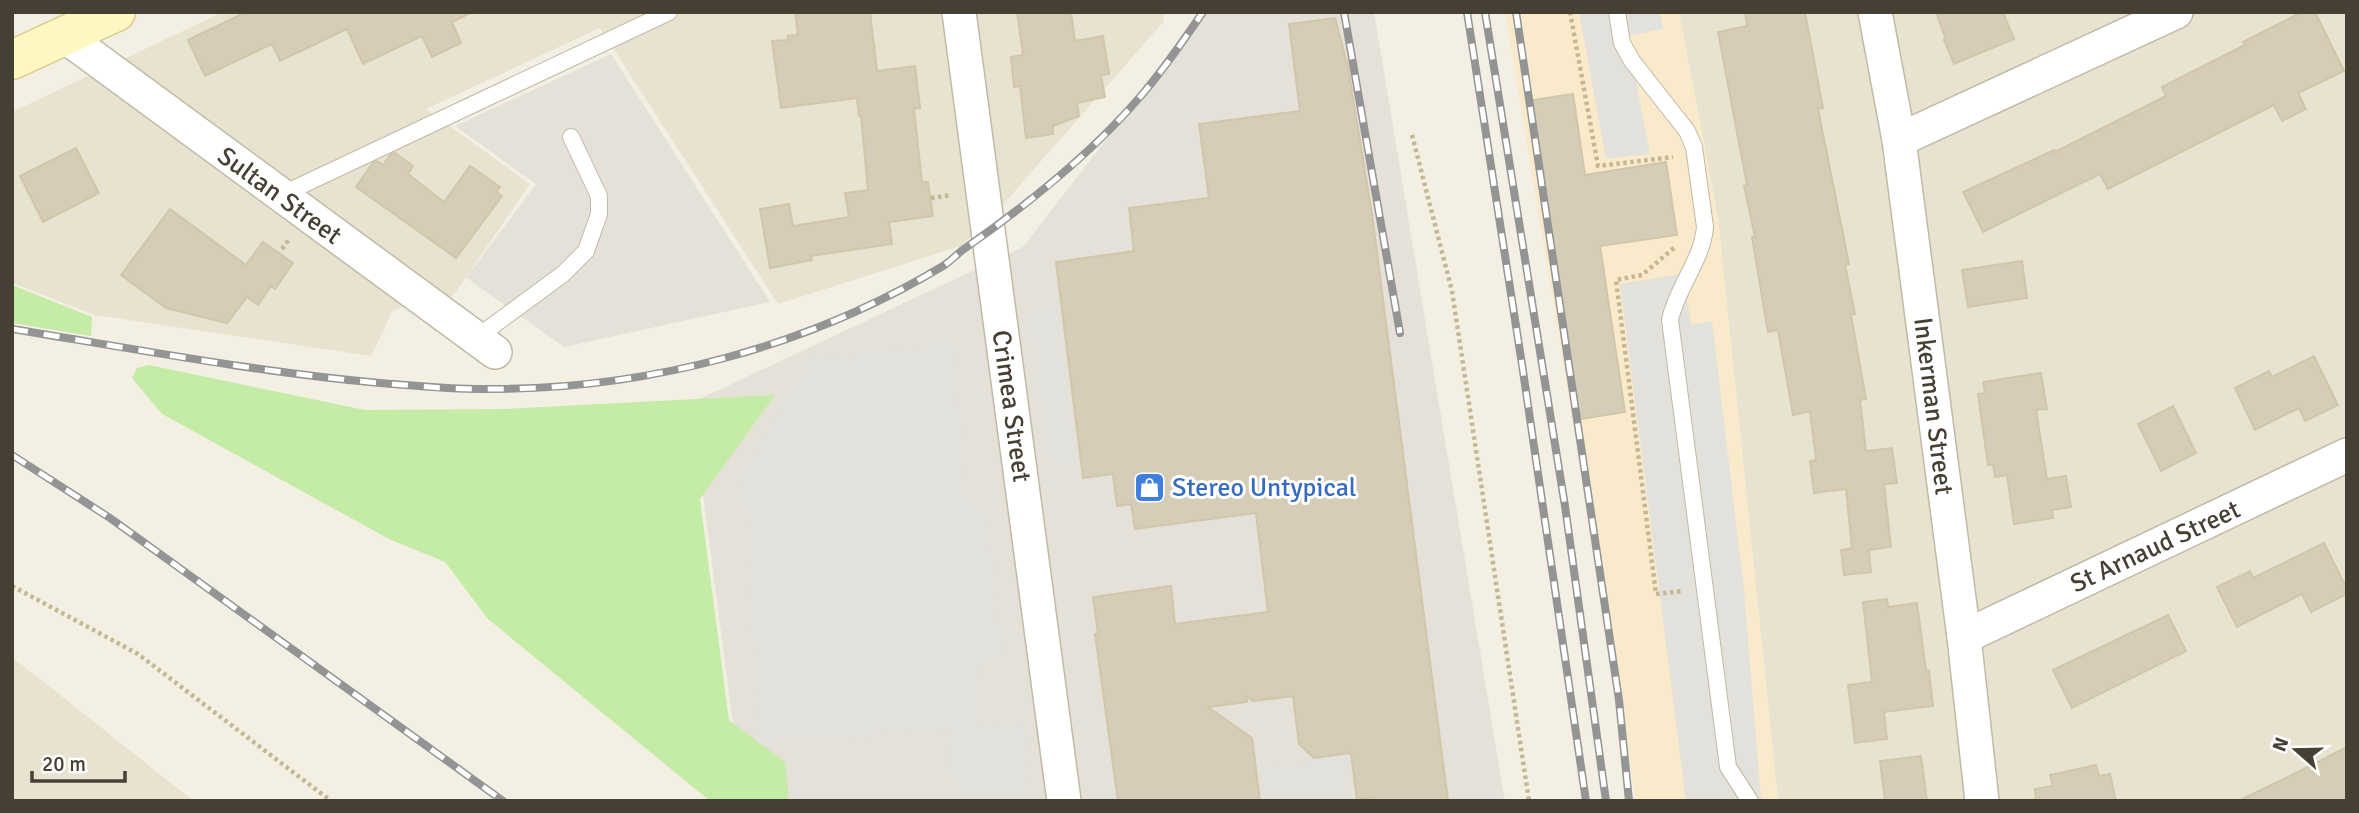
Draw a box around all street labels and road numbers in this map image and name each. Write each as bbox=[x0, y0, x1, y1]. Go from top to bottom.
street label: Sultan Street bbox=[211, 140, 348, 252]
street label: Inkerman Street bbox=[1906, 316, 1960, 497]
street label: Crimea Street bbox=[985, 328, 1038, 484]
street label: St Arnaud Street bbox=[2065, 494, 2245, 600]

